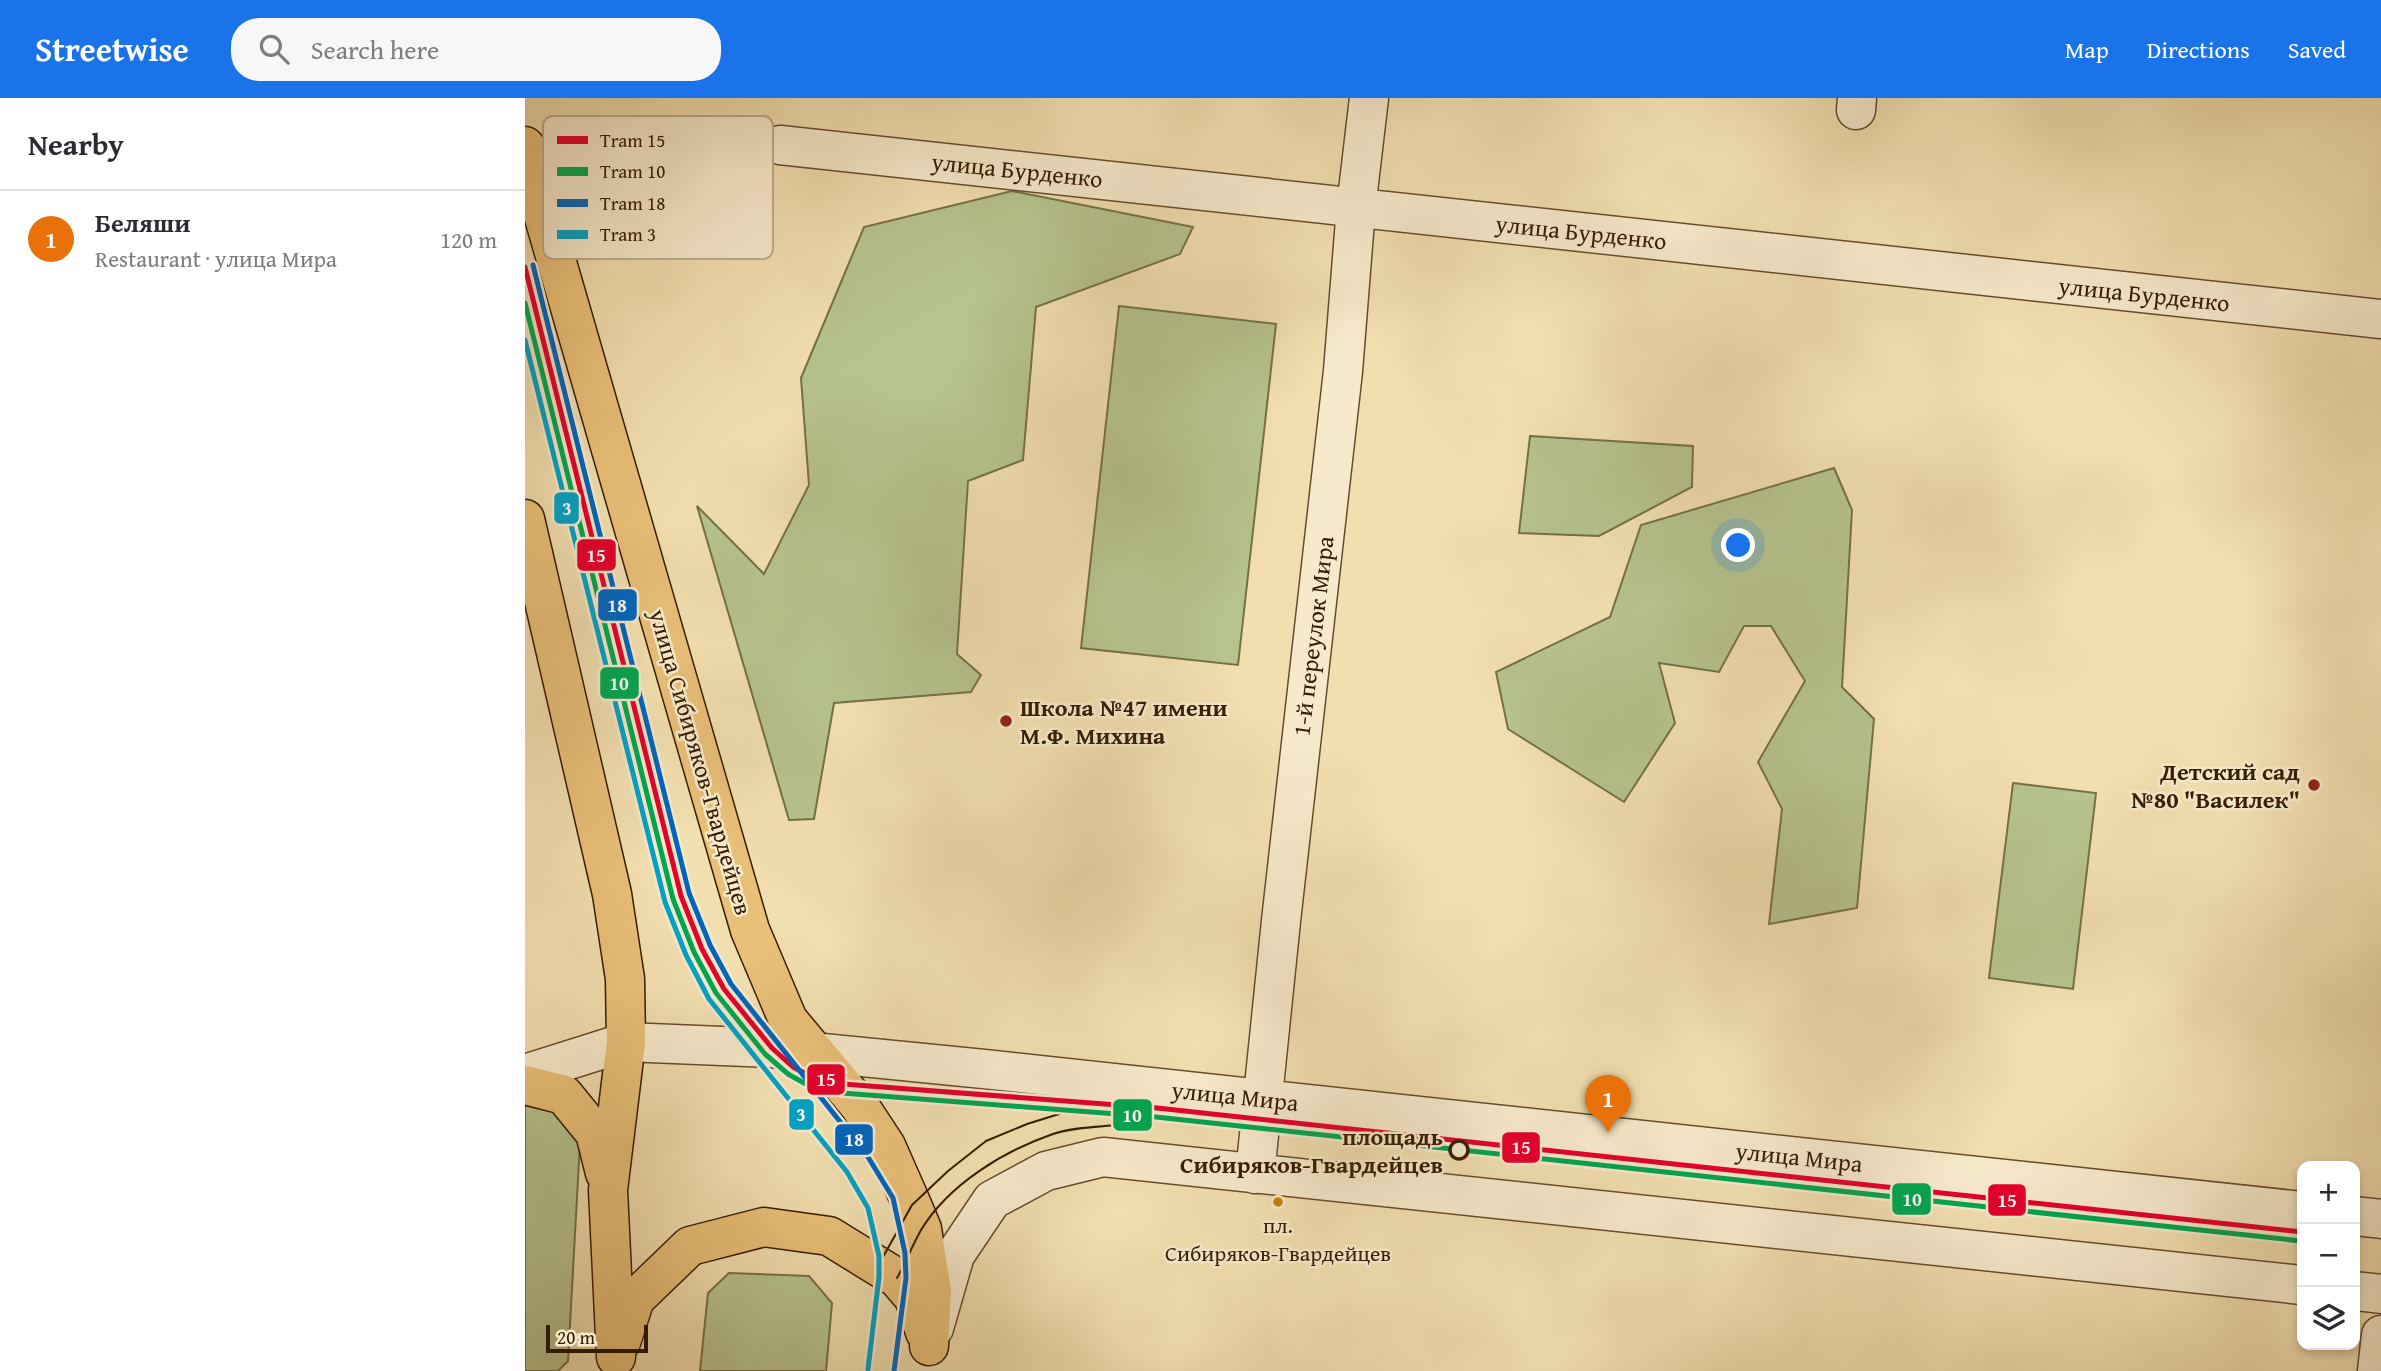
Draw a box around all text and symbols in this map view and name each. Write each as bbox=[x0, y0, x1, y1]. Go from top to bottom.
search box bbox=[231, 18, 721, 81]
text: Streetwise bbox=[35, 25, 189, 73]
icon: search bbox=[255, 30, 293, 68]
text: Search here bbox=[311, 30, 439, 69]
text: Map bbox=[2065, 32, 2109, 67]
text: Directions bbox=[2147, 32, 2250, 67]
text: Saved bbox=[2288, 32, 2346, 67]
legend bbox=[543, 116, 773, 259]
text: Nearby bbox=[28, 122, 124, 166]
text: Tram 15 bbox=[600, 126, 665, 154]
street label: улица Бурденко bbox=[929, 144, 1104, 196]
text: Tram 10 bbox=[600, 157, 665, 185]
text: Tram 18 bbox=[600, 189, 665, 217]
text: Беляши bbox=[95, 203, 191, 242]
street label: улица Бурденко bbox=[1493, 206, 1668, 258]
text: Tram 3 bbox=[600, 220, 656, 248]
text: 1 bbox=[45, 223, 57, 256]
text: 120 m bbox=[440, 223, 497, 256]
text: Restaurant · улица Мира bbox=[95, 242, 337, 275]
street label: улица Бурденко bbox=[2056, 268, 2231, 320]
line badge: 3 bbox=[553, 491, 580, 525]
text: 3 bbox=[562, 494, 572, 522]
your location bbox=[1721, 528, 1755, 562]
street label: 1-й переулок Мира bbox=[1283, 533, 1343, 738]
line badge: 15 bbox=[576, 538, 617, 572]
text: 15 bbox=[586, 541, 606, 569]
line badge: 18 bbox=[597, 588, 638, 622]
text: 18 bbox=[607, 591, 627, 619]
street label: улица Сибиряков-Гвардейцев bbox=[640, 604, 761, 919]
line badge: 10 bbox=[599, 666, 640, 700]
text: 10 bbox=[609, 669, 629, 697]
place label: Школа №47 имени М.Ф. Михина bbox=[1020, 690, 1228, 753]
marker: Школа №47 имени М.Ф. Михина bbox=[998, 713, 1014, 729]
place label: Детский сад №80 "Василек" bbox=[2130, 754, 2300, 817]
marker: Детский сад №80 "Василек" bbox=[2306, 777, 2322, 793]
line badge: 15 bbox=[806, 1063, 846, 1096]
text: 15 bbox=[816, 1065, 836, 1093]
street label: улица Мира bbox=[1169, 1072, 1301, 1120]
pin: 1 bbox=[1585, 1075, 1631, 1133]
line badge: 3 bbox=[788, 1098, 815, 1131]
line badge: 10 bbox=[1112, 1098, 1153, 1132]
text: 3 bbox=[796, 1100, 806, 1128]
text: 10 bbox=[1122, 1101, 1142, 1129]
place label: площадь Сибиряков-Гвардейцев bbox=[1180, 1119, 1443, 1182]
line badge: 18 bbox=[834, 1123, 874, 1156]
text: 18 bbox=[844, 1125, 864, 1153]
line badge: 15 bbox=[1501, 1131, 1541, 1164]
text: 15 bbox=[1511, 1133, 1531, 1161]
street label: улица Мира bbox=[1733, 1133, 1865, 1181]
marker: площадь Сибиряков-Гвардейцев bbox=[1449, 1140, 1469, 1160]
map controls bbox=[2297, 1161, 2360, 1350]
button: + bbox=[2297, 1161, 2360, 1224]
line badge: 10 bbox=[1891, 1182, 1932, 1216]
line badge: 15 bbox=[1987, 1183, 2027, 1217]
text: 10 bbox=[1902, 1185, 1922, 1213]
text: 15 bbox=[1997, 1186, 2017, 1214]
marker: пл. Сибиряков-Гвардейцев bbox=[1271, 1195, 1285, 1209]
place label: пл. Сибиряков-Гвардейцев bbox=[1165, 1209, 1391, 1269]
button: − bbox=[2297, 1224, 2360, 1287]
button: layers bbox=[2297, 1287, 2360, 1350]
scale bar bbox=[546, 1322, 647, 1354]
text: 20 m bbox=[557, 1323, 595, 1351]

